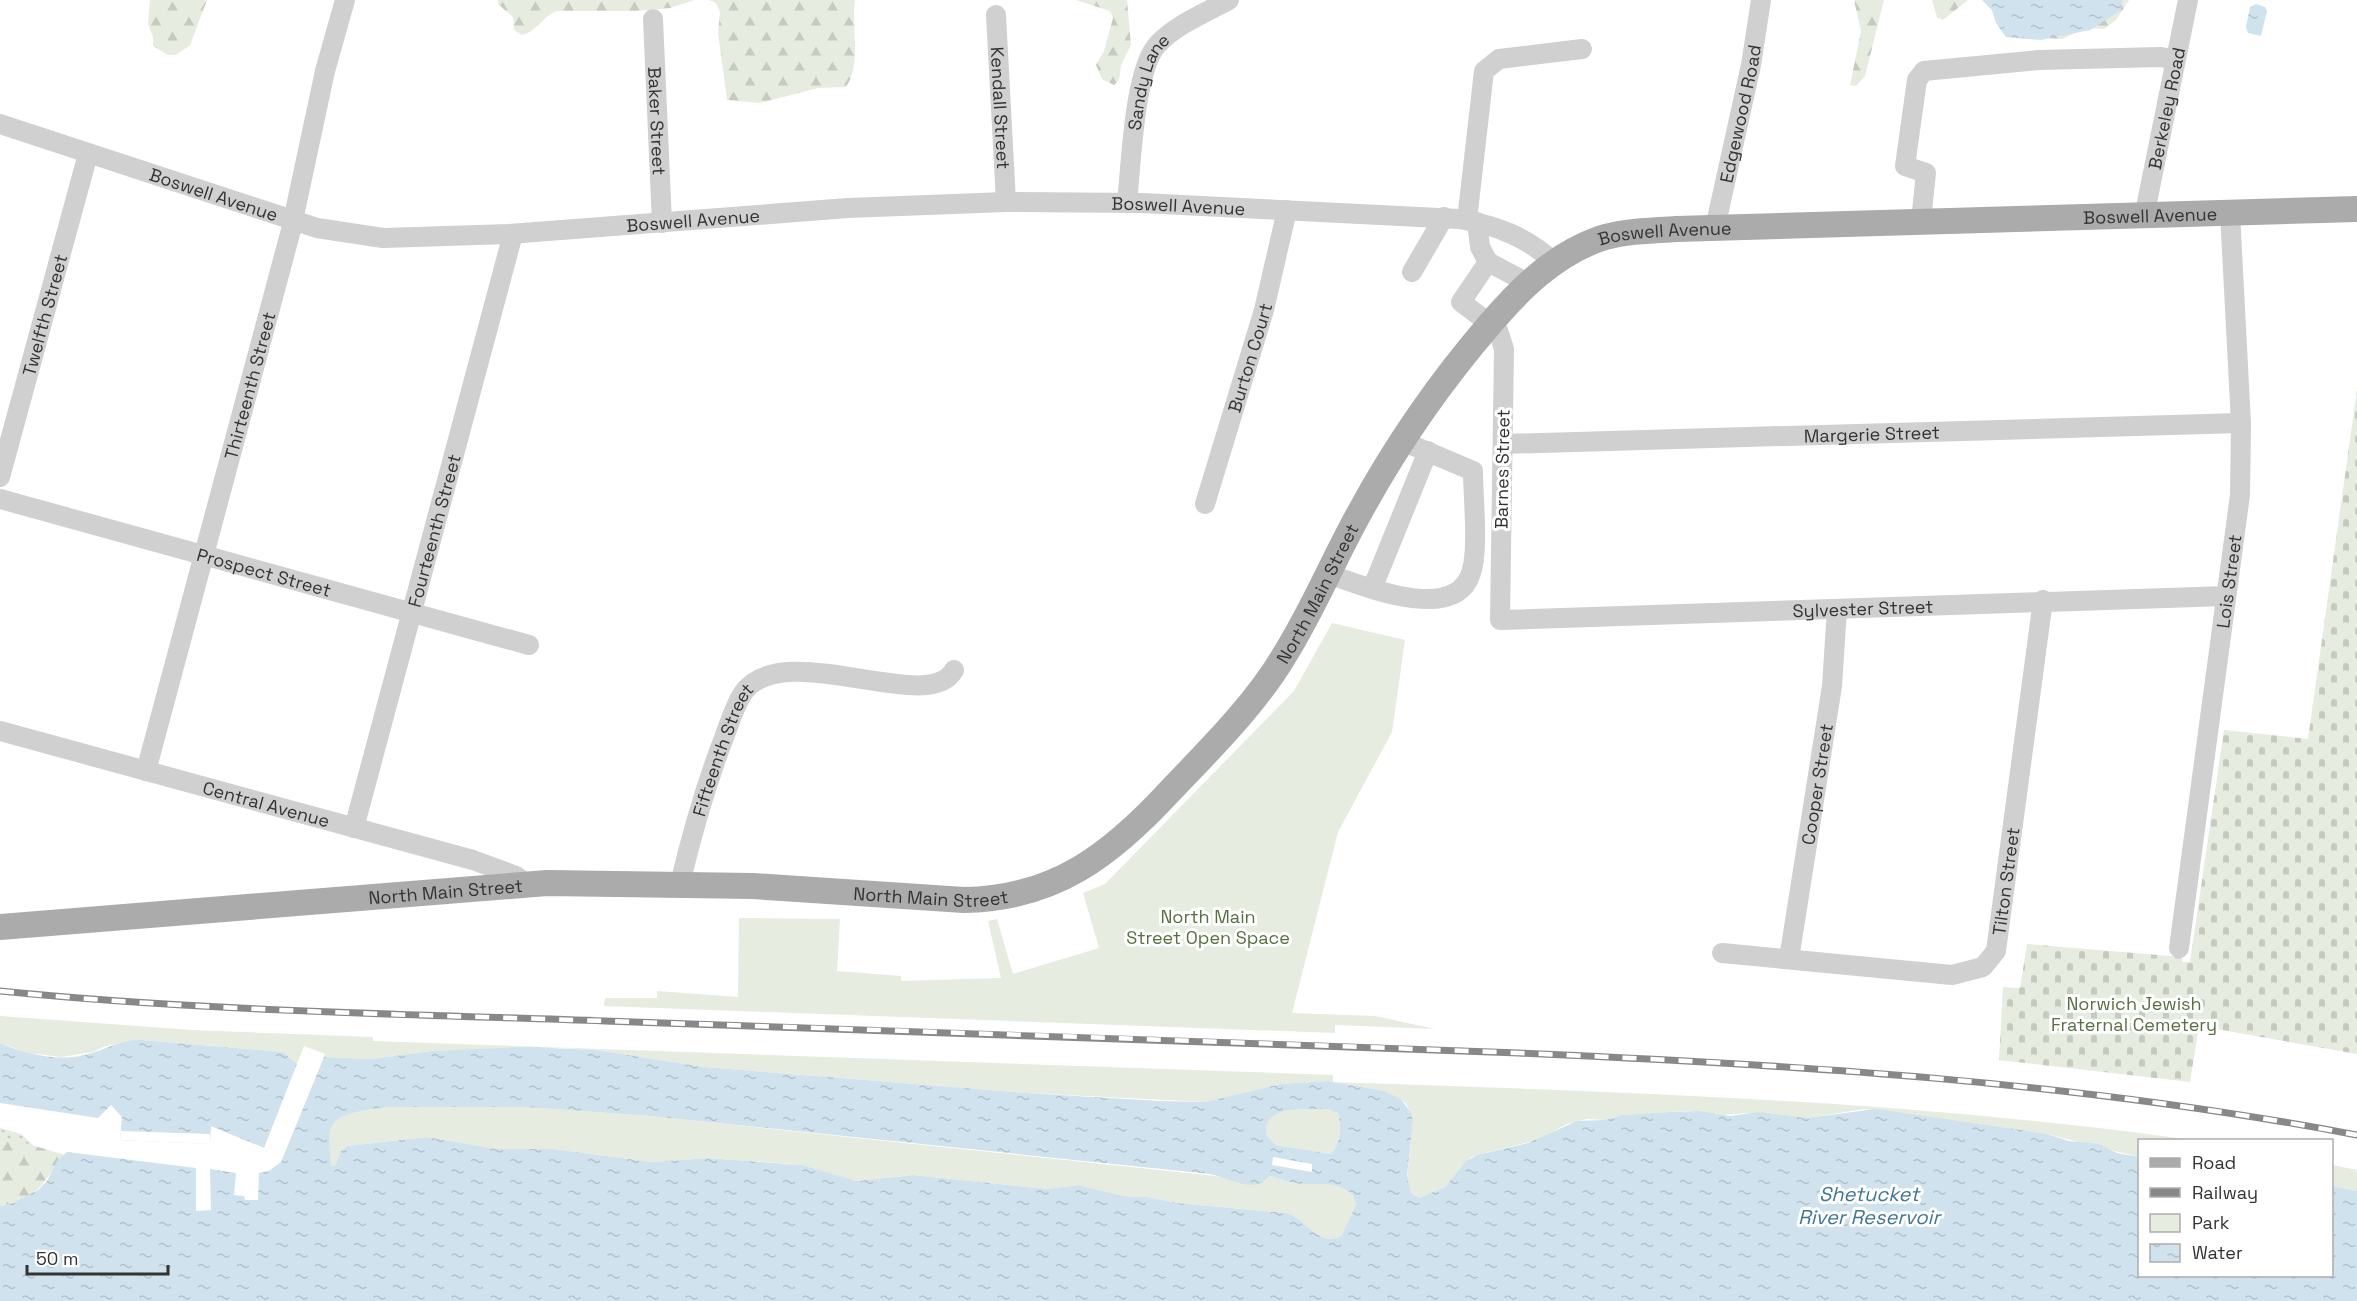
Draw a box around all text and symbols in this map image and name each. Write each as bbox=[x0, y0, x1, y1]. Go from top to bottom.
street label: Sandy Lane bbox=[1122, 28, 1174, 132]
street label: Edgewood Road bbox=[1714, 43, 1765, 185]
street label: Berkeley Road bbox=[2142, 45, 2190, 171]
street label: Kendall Street bbox=[986, 46, 1016, 170]
street label: Baker Street bbox=[644, 66, 671, 176]
street label: Boswell Avenue bbox=[146, 162, 281, 226]
street label: Boswell Avenue bbox=[1111, 191, 1246, 220]
street label: Boswell Avenue bbox=[2083, 202, 2218, 229]
street label: Boswell Avenue bbox=[625, 203, 761, 236]
street label: Boswell Avenue bbox=[1595, 216, 1732, 250]
street label: Twelfth Street bbox=[17, 251, 72, 378]
street label: Burton Court bbox=[1222, 301, 1277, 415]
street label: Thirteenth Street bbox=[219, 309, 280, 462]
street label: Barnes Street bbox=[1489, 409, 1515, 529]
street label: Margerie Street bbox=[1803, 420, 1940, 447]
street label: Fourteenth Street bbox=[402, 451, 465, 610]
street label: North Main Street bbox=[1271, 519, 1363, 668]
street label: Lois Street bbox=[2211, 533, 2246, 630]
street label: Prospect Street bbox=[194, 542, 334, 601]
street label: Sylvester Street bbox=[1792, 594, 1934, 622]
street label: Fifteenth Street bbox=[687, 678, 758, 819]
street label: Cooper Street bbox=[1796, 722, 1837, 846]
street label: Central Avenue bbox=[200, 775, 332, 832]
street label: Tilton Street bbox=[1987, 826, 2024, 937]
street label: North Main Street bbox=[367, 873, 524, 909]
street label: North Main Street bbox=[853, 881, 1010, 912]
park label: North Main Street Open Space bbox=[1126, 905, 1290, 949]
park label: Norwich Jewish Fraternal Cemetery bbox=[2051, 992, 2217, 1036]
legend bbox=[2138, 1139, 2333, 1277]
text: Road bbox=[2192, 1151, 2236, 1174]
water label: Shetucket River Reservoir bbox=[1798, 1181, 1942, 1230]
text: Railway bbox=[2192, 1181, 2258, 1204]
text: Park bbox=[2192, 1211, 2230, 1234]
scale bar bbox=[27, 1238, 168, 1276]
text: Water bbox=[2192, 1241, 2243, 1264]
text: 50 m bbox=[36, 1247, 78, 1270]

